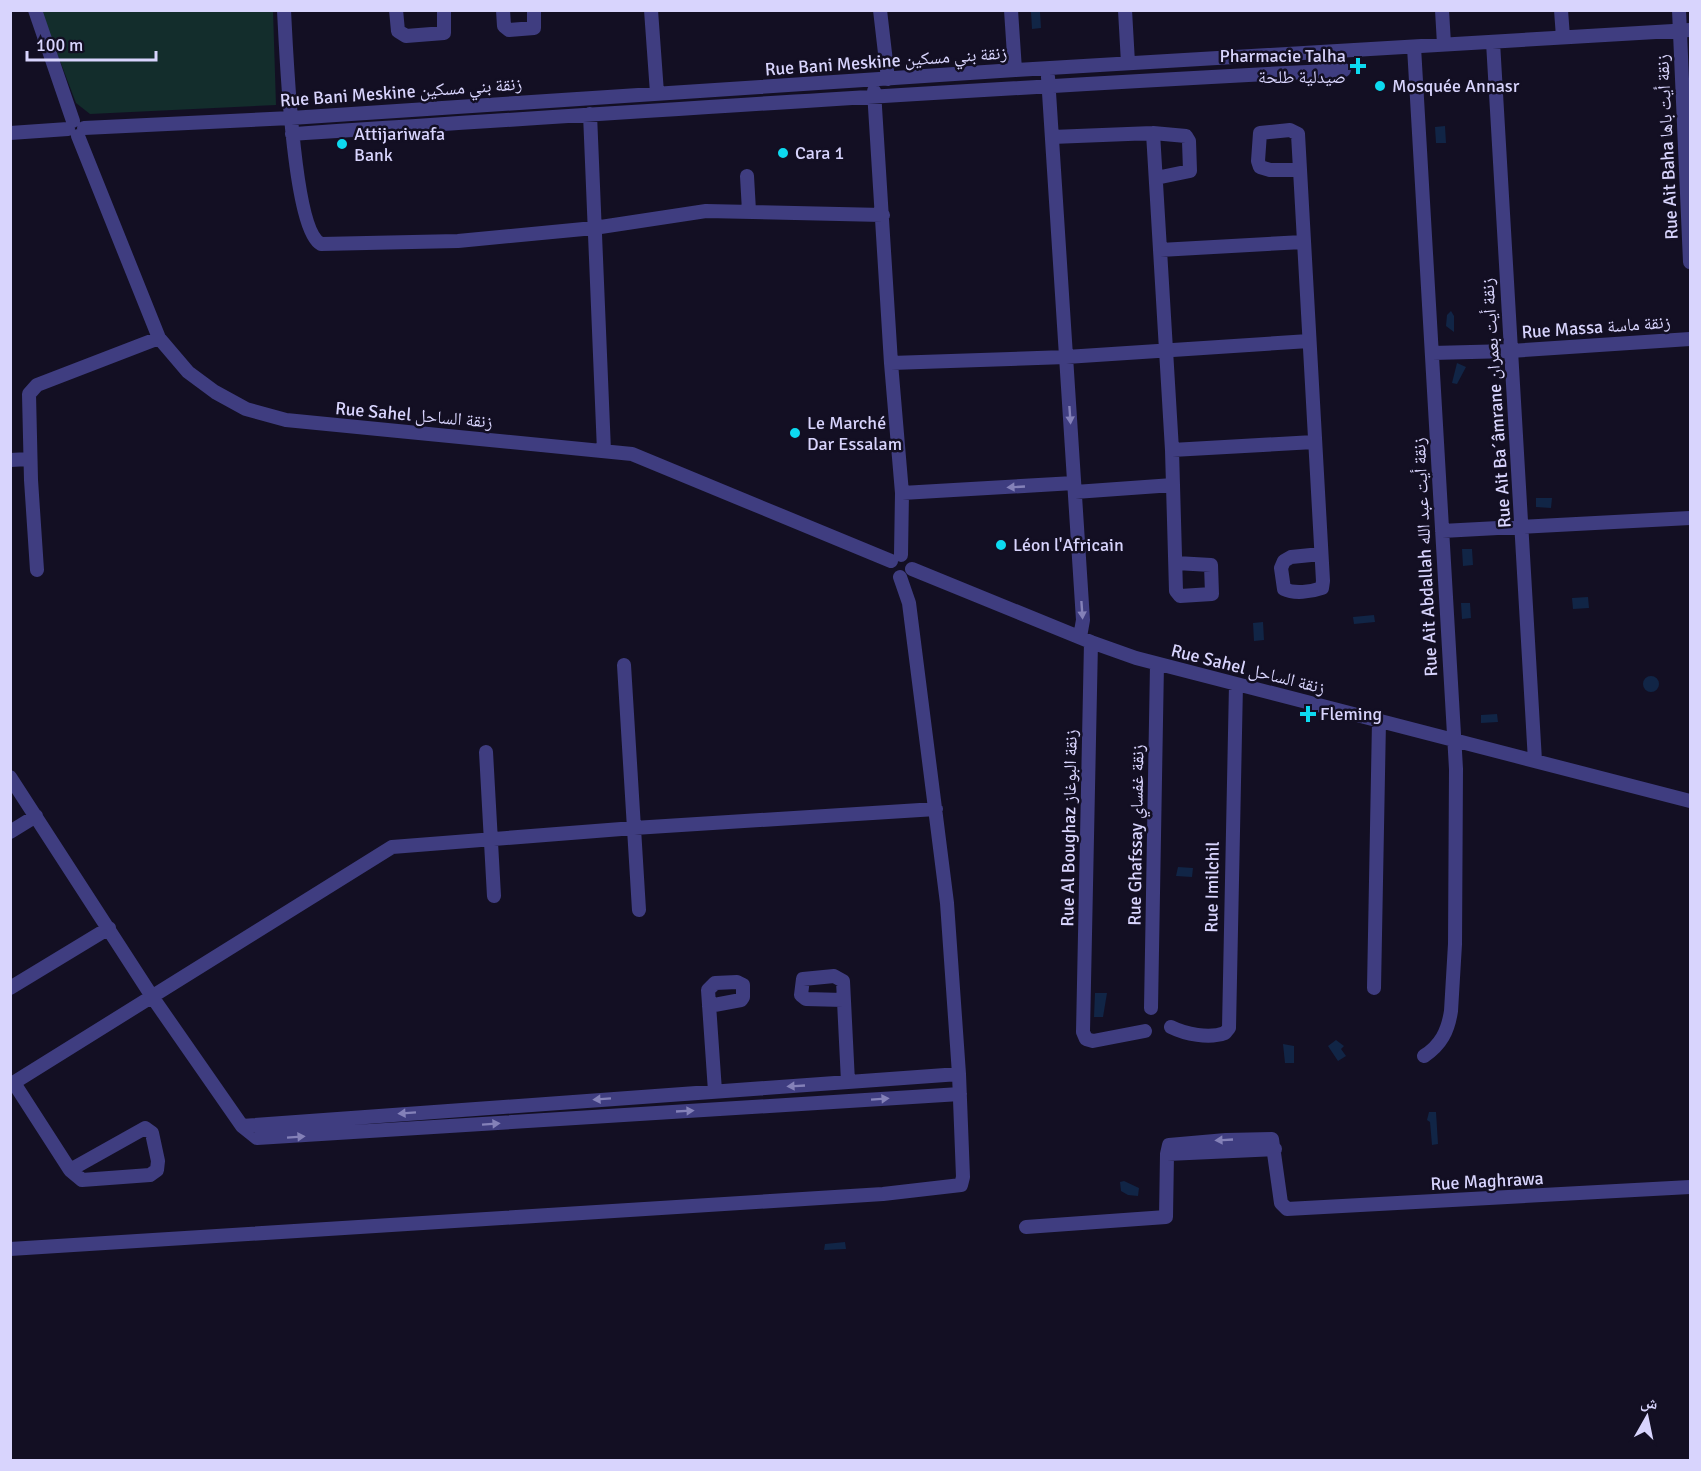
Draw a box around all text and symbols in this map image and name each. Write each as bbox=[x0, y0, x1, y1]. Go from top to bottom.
scale bar bbox=[27, 24, 156, 62]
text: 100 m bbox=[36, 34, 83, 56]
street label: Rue Bani Meskine زنقة بني مسكين bbox=[764, 42, 1008, 84]
place label: Pharmacie Talha صيدلية طلحة bbox=[1219, 45, 1346, 88]
street label: Rue Ait Baha زنقة أيت باها bbox=[1651, 54, 1683, 240]
marker: Pharmacie Talha صيدلية طلحة bbox=[1351, 59, 1365, 73]
street label: Rue Bani Meskine زنقة بني مسكين bbox=[279, 73, 523, 115]
place label: Mosquée Annasr bbox=[1392, 75, 1520, 97]
marker: Mosquée Annasr bbox=[1373, 79, 1387, 93]
place label: Attijariwafa Bank bbox=[354, 123, 445, 166]
marker: Attijariwafa Bank bbox=[335, 137, 349, 151]
place label: Cara 1 bbox=[795, 142, 844, 164]
marker: Cara 1 bbox=[776, 146, 790, 160]
street label: Rue Ait Ba´âmrane زنقة أيت بعمران bbox=[1476, 277, 1516, 529]
street label: Rue Massa زنقة ماسة bbox=[1521, 311, 1671, 343]
street label: Rue Sahel زنقة الساحل bbox=[334, 397, 494, 433]
one-way arrow bbox=[1065, 406, 1074, 425]
place label: Le Marché Dar Essalam bbox=[807, 412, 902, 455]
marker: Le Marché Dar Essalam bbox=[788, 426, 802, 440]
street label: Rue Ait Abdallah زنقة أيت عبد الله bbox=[1408, 437, 1442, 677]
one-way arrow bbox=[1006, 482, 1025, 491]
place label: Léon l'Africain bbox=[1013, 534, 1124, 556]
marker: Léon l'Africain bbox=[994, 538, 1008, 552]
one-way arrow bbox=[1078, 600, 1087, 619]
street label: Rue Sahel زنقة الساحل bbox=[1169, 639, 1327, 699]
place label: Fleming bbox=[1320, 703, 1382, 725]
marker: Fleming bbox=[1301, 707, 1315, 721]
street label: Rue Al Boughaz زنقة البوغاز bbox=[1056, 729, 1082, 927]
street label: Rue Ghafssay زنقة غفساي bbox=[1123, 744, 1152, 926]
street label: Rue Imilchil bbox=[1200, 841, 1224, 933]
one-way arrow bbox=[787, 1081, 806, 1090]
one-way arrow bbox=[592, 1094, 611, 1103]
one-way arrow bbox=[870, 1095, 889, 1104]
one-way arrow bbox=[676, 1107, 695, 1116]
one-way arrow bbox=[398, 1108, 417, 1118]
one-way arrow bbox=[481, 1119, 500, 1129]
one-way arrow bbox=[287, 1132, 306, 1142]
one-way arrow bbox=[1215, 1135, 1234, 1144]
street label: Rue Maghrawa bbox=[1430, 1167, 1544, 1195]
north arrow bbox=[1617, 1387, 1677, 1447]
text: ش bbox=[1639, 1392, 1659, 1414]

